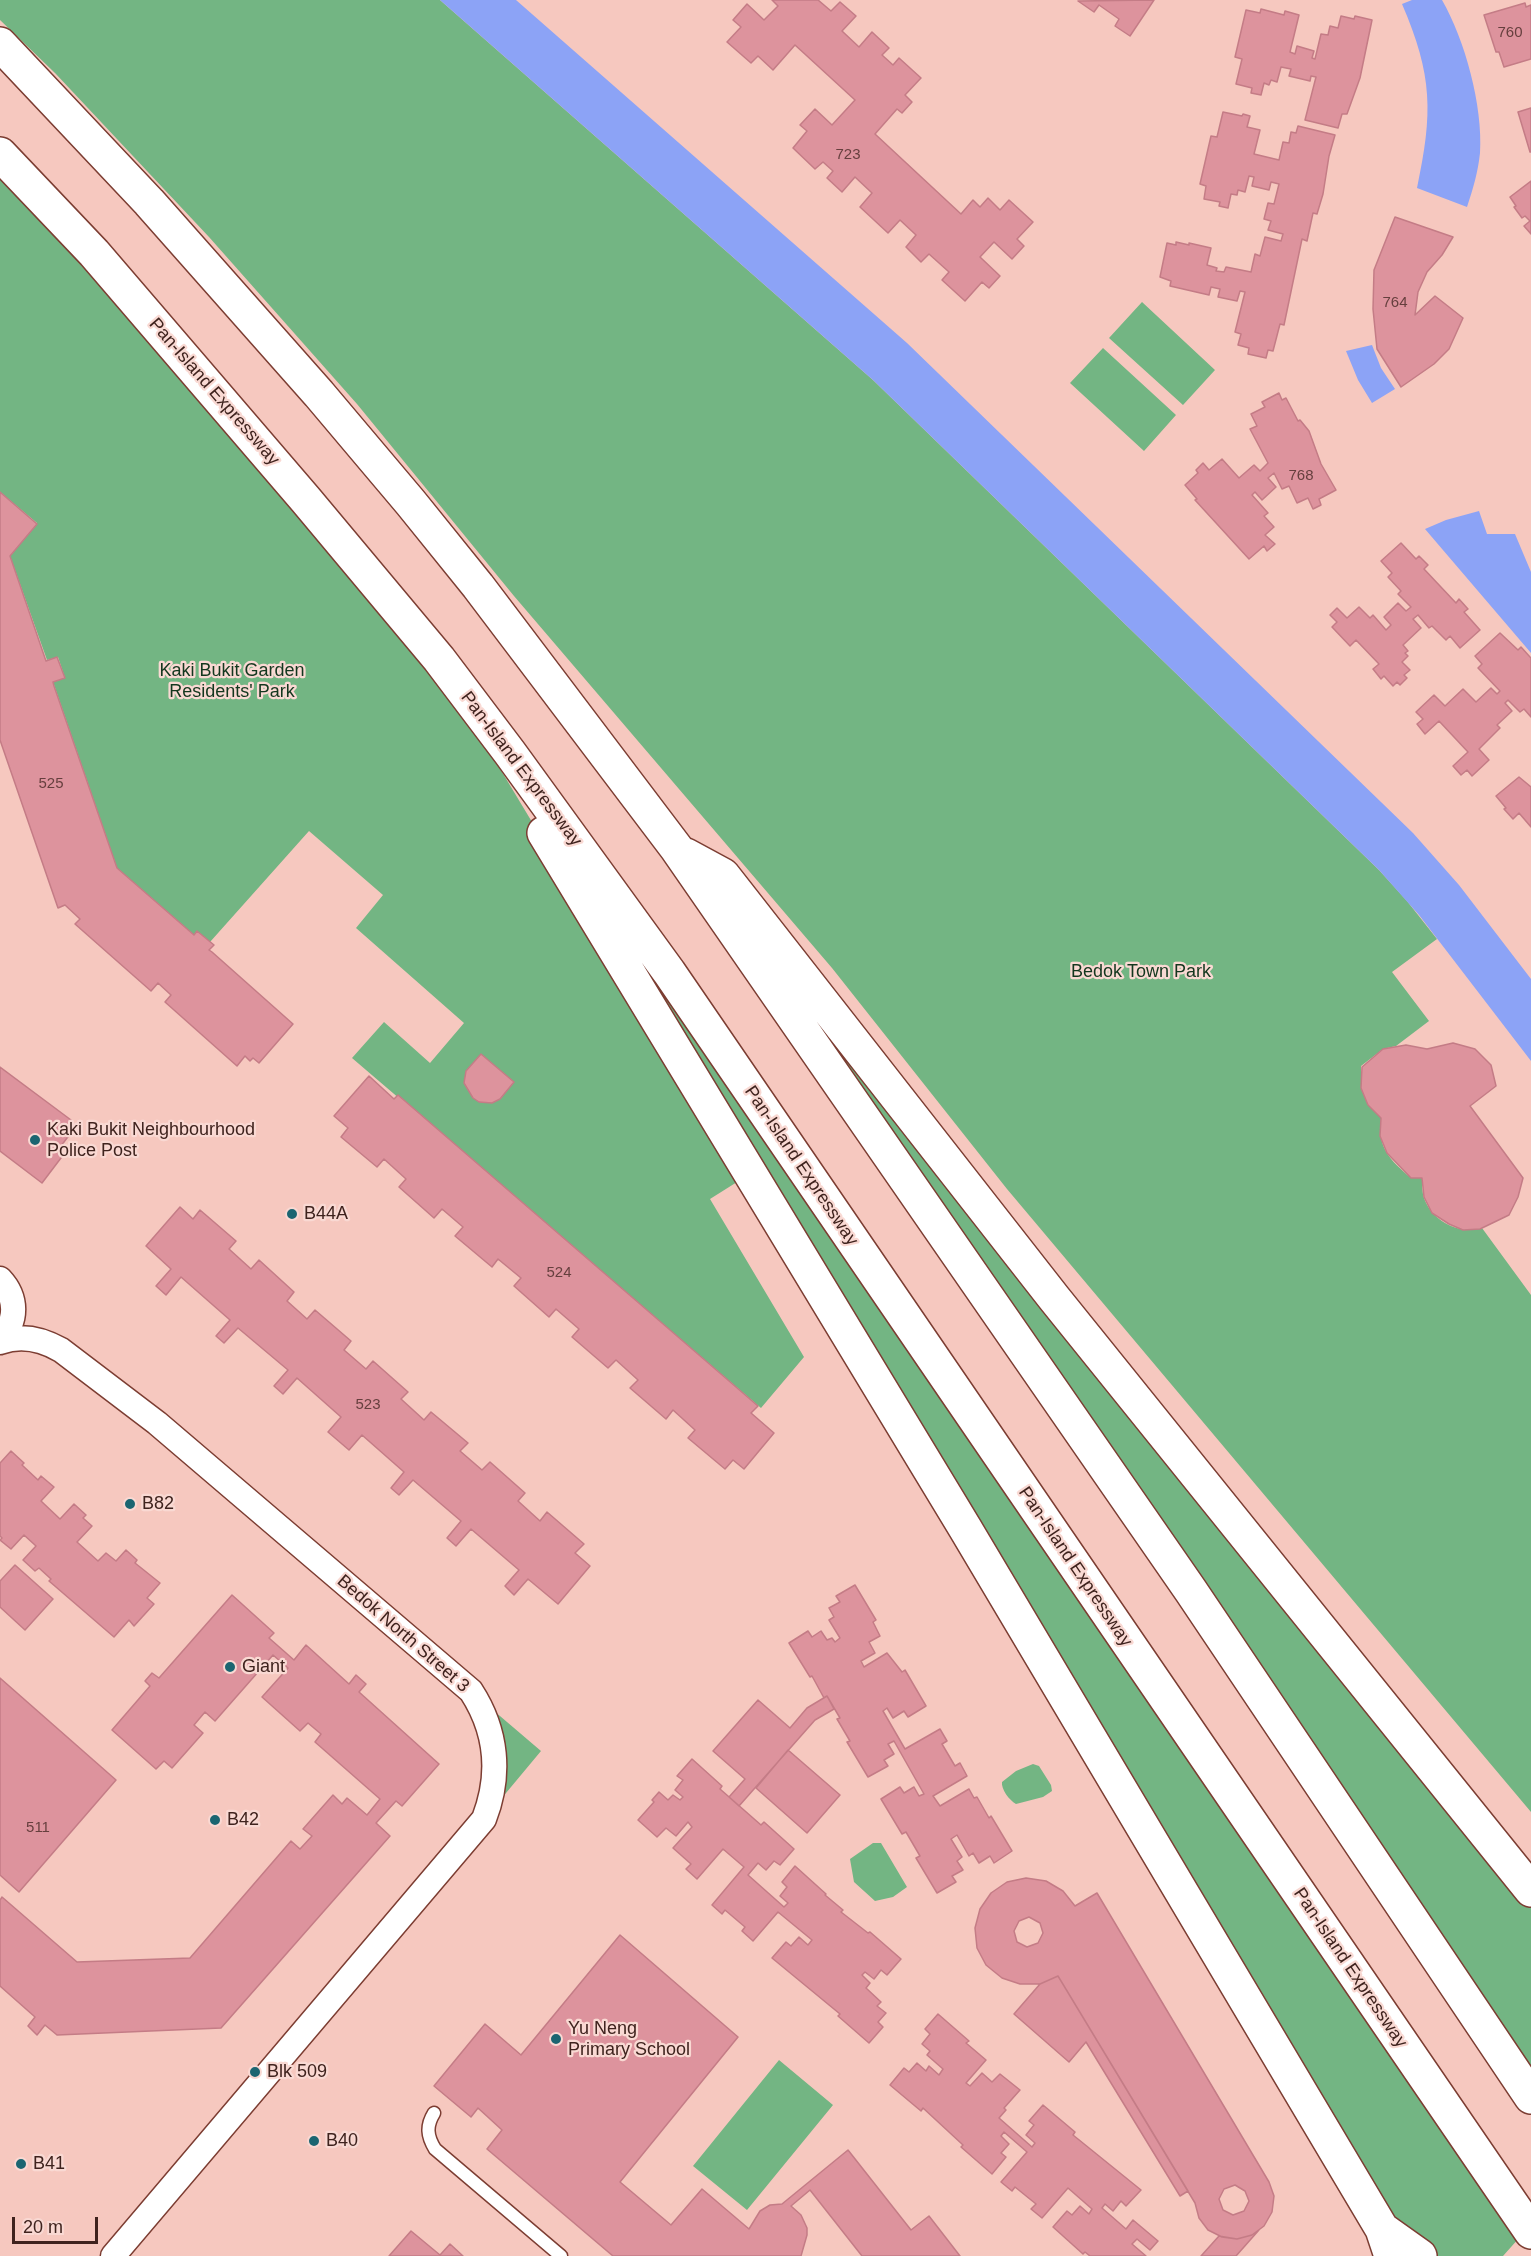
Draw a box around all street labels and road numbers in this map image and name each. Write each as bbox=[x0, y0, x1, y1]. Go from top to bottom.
street label: Pan-Island Expressway bbox=[144, 314, 284, 470]
street label: Pan-Island Expressway bbox=[456, 687, 586, 851]
street label: Pan-Island Expressway bbox=[739, 1082, 863, 1250]
street label: Pan-Island Expressway bbox=[1013, 1483, 1137, 1651]
street label: Bedok North Street 3 bbox=[332, 1571, 474, 1697]
street label: Pan-Island Expressway bbox=[1288, 1884, 1412, 2052]

